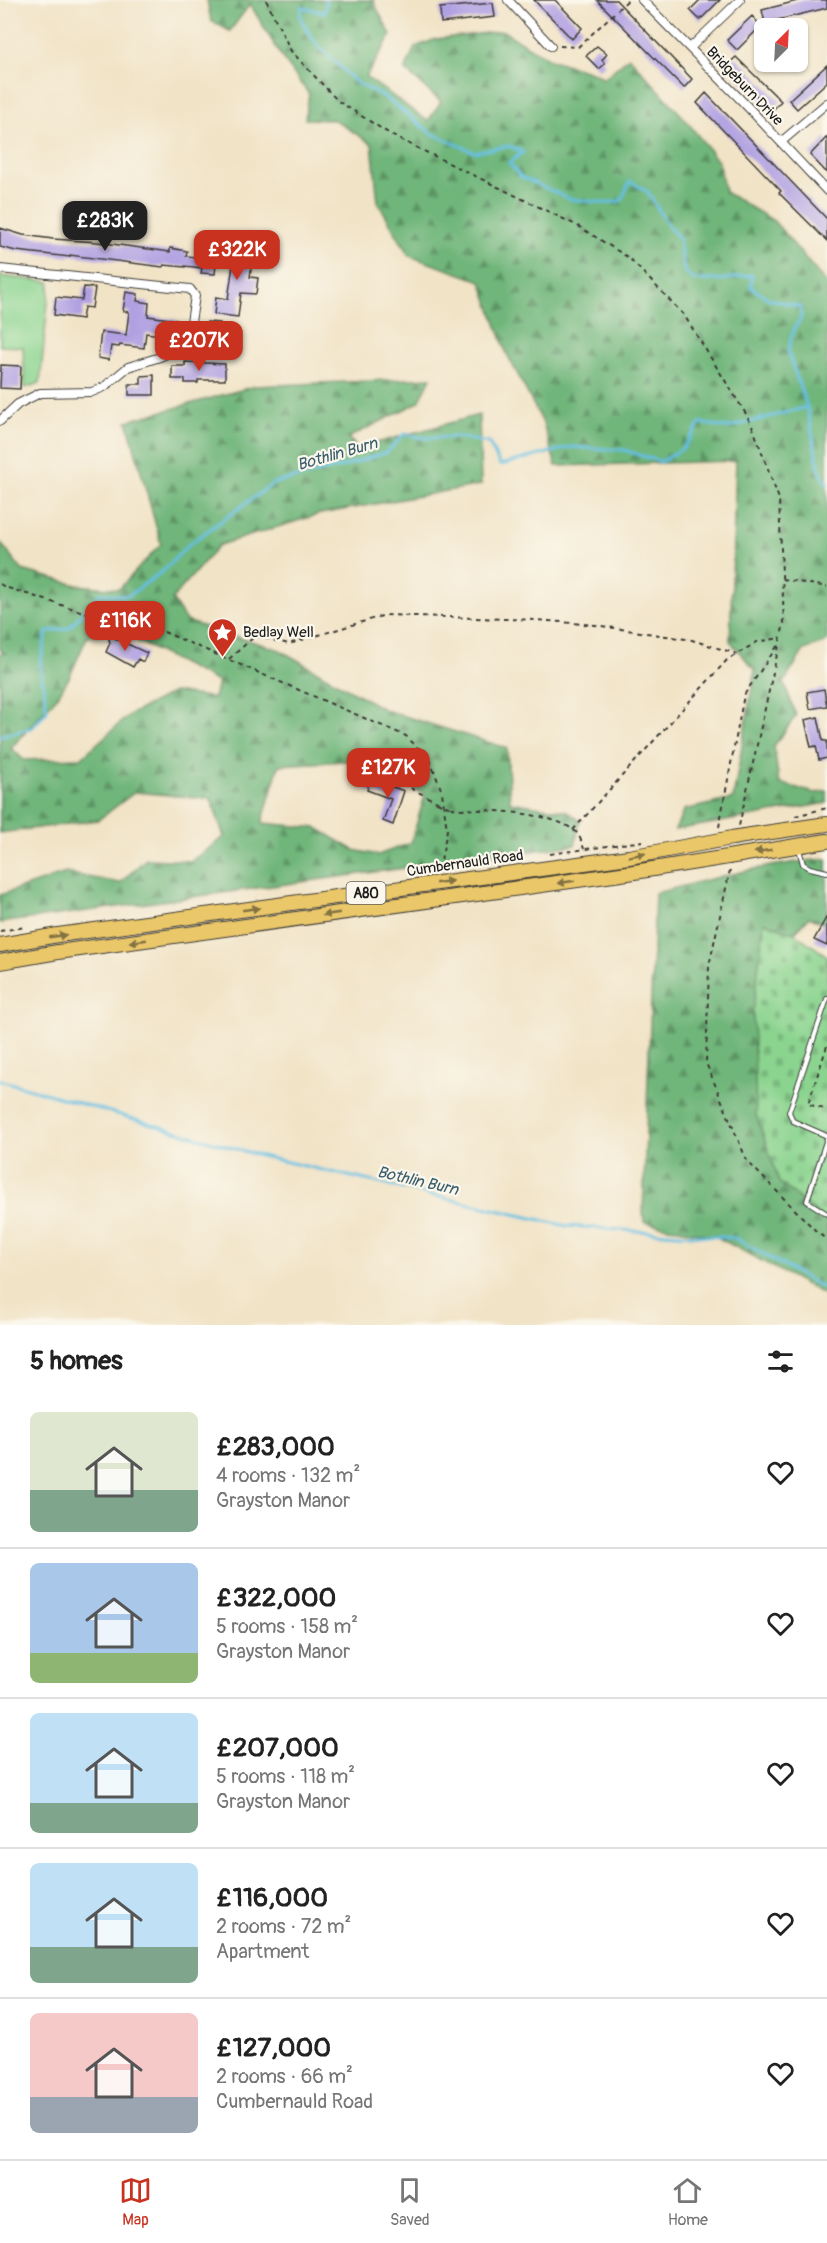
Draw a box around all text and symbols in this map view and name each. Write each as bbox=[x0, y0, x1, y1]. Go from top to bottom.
north arrow bbox=[754, 18, 808, 72]
map controls bbox=[754, 18, 808, 72]
street label: Bridgeburn Drive bbox=[702, 43, 788, 130]
pin: £283K bbox=[63, 201, 147, 252]
text: £283K bbox=[76, 208, 134, 233]
pin: £322K bbox=[195, 230, 279, 281]
text: £322K bbox=[208, 237, 266, 262]
pin: £207K bbox=[157, 321, 241, 372]
text: £207K bbox=[169, 328, 229, 353]
water label: Bothlin Burn bbox=[295, 433, 381, 475]
pin: £116K bbox=[83, 601, 167, 652]
text: £116K bbox=[99, 608, 151, 633]
place icon: Bedlay Well bbox=[206, 616, 238, 658]
place label: Bedlay Well bbox=[243, 623, 314, 642]
pin: £127K bbox=[346, 748, 430, 799]
text: £127K bbox=[361, 755, 415, 780]
street label: Cumbernauld Road bbox=[405, 846, 525, 881]
one-way arrow bbox=[753, 847, 772, 856]
one-way arrow bbox=[628, 850, 647, 859]
one-way arrow bbox=[557, 877, 576, 886]
one-way arrow bbox=[435, 878, 454, 887]
road number: A80 bbox=[346, 882, 386, 904]
one-way arrow bbox=[241, 904, 260, 913]
one-way arrow bbox=[322, 909, 341, 919]
one-way arrow bbox=[48, 931, 67, 940]
one-way arrow bbox=[129, 936, 148, 945]
water label: Bothlin Burn bbox=[375, 1162, 461, 1200]
text: 5 homes bbox=[30, 1345, 123, 1377]
icon: filters bbox=[764, 1345, 797, 1378]
text: £283,000 bbox=[216, 1431, 335, 1463]
icon: home bbox=[78, 1436, 150, 1508]
icon: heart bbox=[764, 1456, 797, 1489]
text: 4 rooms · 132 m² bbox=[216, 1463, 360, 1488]
text: Grayston Manor bbox=[216, 1488, 350, 1513]
text: £322,000 bbox=[216, 1582, 336, 1614]
icon: home bbox=[78, 1587, 150, 1659]
icon: heart bbox=[764, 1607, 797, 1640]
text: 5 rooms · 158 m² bbox=[216, 1614, 358, 1639]
text: Grayston Manor bbox=[216, 1639, 350, 1664]
text: £207,000 bbox=[216, 1732, 339, 1764]
icon: home bbox=[78, 1737, 150, 1809]
icon: heart bbox=[764, 1757, 797, 1790]
text: 5 rooms · 118 m² bbox=[216, 1764, 355, 1789]
text: Grayston Manor bbox=[216, 1789, 350, 1814]
text: £116,000 bbox=[216, 1882, 328, 1914]
icon: home bbox=[78, 1887, 150, 1959]
icon: heart bbox=[764, 1907, 797, 1940]
text: 2 rooms · 72 m² bbox=[216, 1914, 351, 1939]
text: Apartment bbox=[216, 1939, 309, 1964]
text: £127,000 bbox=[216, 2032, 331, 2064]
icon: home bbox=[78, 2037, 150, 2109]
icon: heart bbox=[764, 2057, 797, 2090]
text: 2 rooms · 66 m² bbox=[216, 2064, 353, 2089]
text: Cumbernauld Road bbox=[216, 2089, 373, 2114]
tab: Map bbox=[119, 2174, 152, 2230]
tab: Saved bbox=[390, 2174, 430, 2230]
tab: Home bbox=[668, 2174, 708, 2230]

